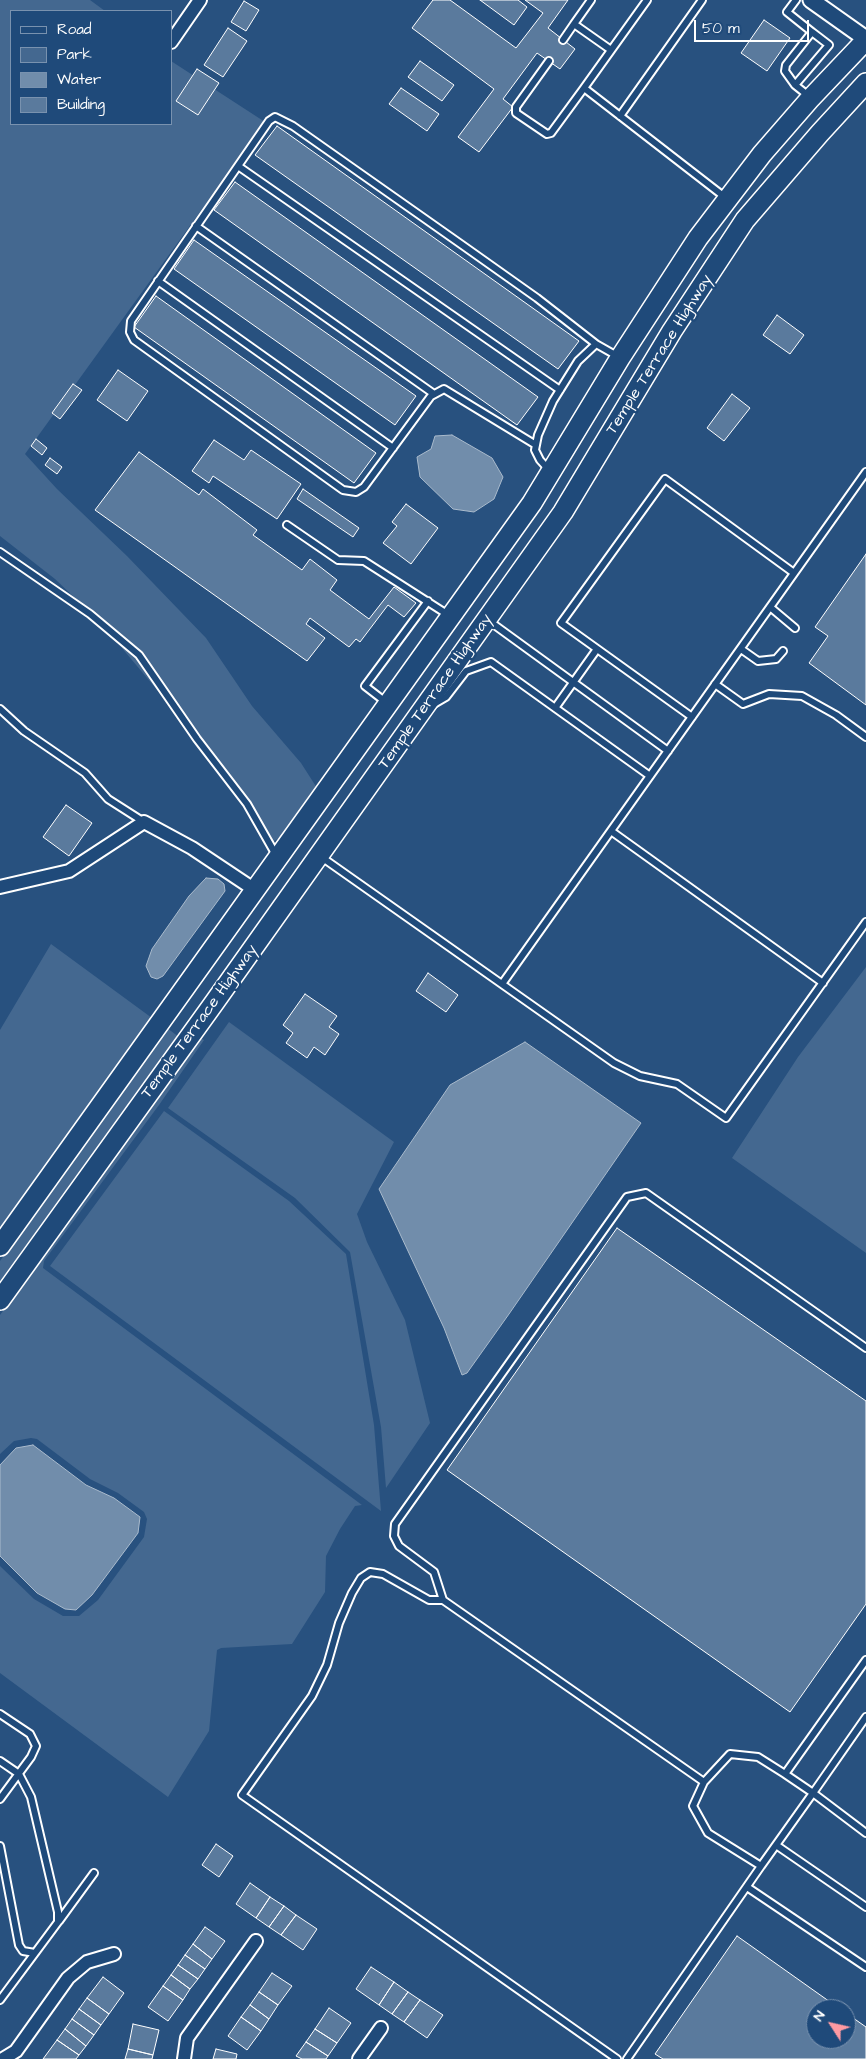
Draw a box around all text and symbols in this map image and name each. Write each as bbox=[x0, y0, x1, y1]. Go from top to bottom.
legend bbox=[10, 10, 172, 125]
scale bar bbox=[696, 10, 811, 42]
text: 50 m bbox=[702, 18, 740, 39]
text: Road bbox=[57, 19, 91, 40]
text: Park bbox=[57, 44, 92, 65]
text: Water bbox=[57, 69, 101, 90]
text: Building bbox=[57, 94, 105, 115]
street label: Temple Terrace Highway bbox=[603, 271, 717, 439]
street label: Temple Terrace Highway bbox=[375, 611, 497, 773]
street label: Temple Terrace Highway bbox=[138, 941, 262, 1103]
north arrow bbox=[806, 1999, 856, 2049]
text: N bbox=[809, 2007, 830, 2025]

